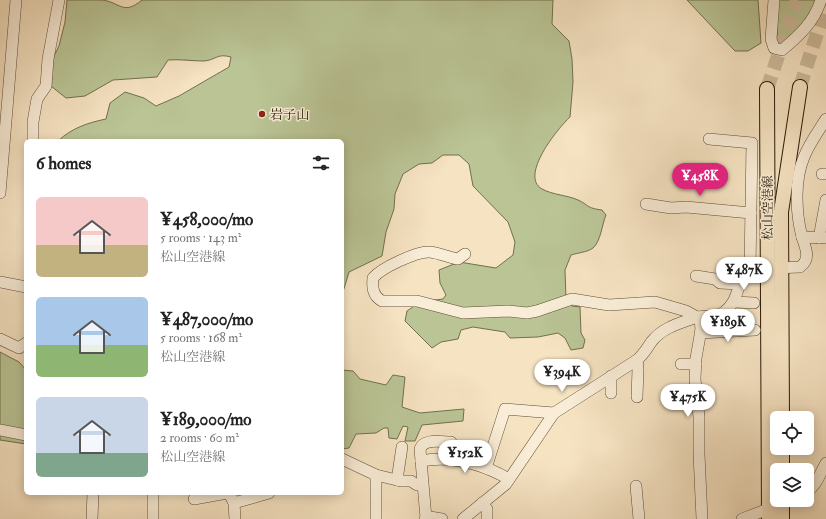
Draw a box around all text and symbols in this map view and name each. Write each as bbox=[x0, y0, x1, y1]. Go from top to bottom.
place label: 岩子山 bbox=[270, 107, 309, 123]
marker: 岩子山 bbox=[257, 109, 267, 119]
icon: filters bbox=[310, 152, 332, 174]
text: 6 homes bbox=[36, 153, 91, 174]
pin: ¥458K bbox=[672, 163, 728, 197]
text: ¥458K bbox=[681, 168, 719, 184]
street label: 松山空港線 bbox=[760, 175, 776, 241]
text: ¥458,000/mo bbox=[160, 209, 253, 230]
icon: home bbox=[68, 213, 116, 261]
text: 5 rooms · 143 m² bbox=[160, 230, 241, 246]
text: 松山空港線 bbox=[160, 249, 225, 265]
pin: ¥487K bbox=[716, 257, 772, 291]
text: ¥487K bbox=[725, 262, 763, 278]
text: ¥487,000/mo bbox=[160, 309, 253, 330]
pin: ¥189K bbox=[700, 309, 756, 343]
icon: home bbox=[68, 313, 116, 361]
text: ¥189K bbox=[710, 314, 746, 330]
text: 5 rooms · 168 m² bbox=[160, 330, 242, 346]
text: 松山空港線 bbox=[160, 349, 225, 365]
pin: ¥394K bbox=[534, 359, 590, 393]
text: ¥394K bbox=[543, 364, 581, 380]
pin: ¥475K bbox=[660, 384, 716, 418]
text: ¥475K bbox=[669, 389, 707, 405]
text: ¥189,000/mo bbox=[160, 409, 251, 430]
map controls bbox=[770, 411, 814, 507]
button: locate bbox=[770, 411, 814, 455]
icon: home bbox=[68, 413, 116, 461]
text: 2 rooms · 60 m² bbox=[160, 430, 239, 446]
pin: ¥152K bbox=[437, 440, 493, 474]
text: ¥152K bbox=[447, 445, 483, 461]
text: 松山空港線 bbox=[160, 449, 225, 465]
button: layers bbox=[770, 463, 814, 507]

